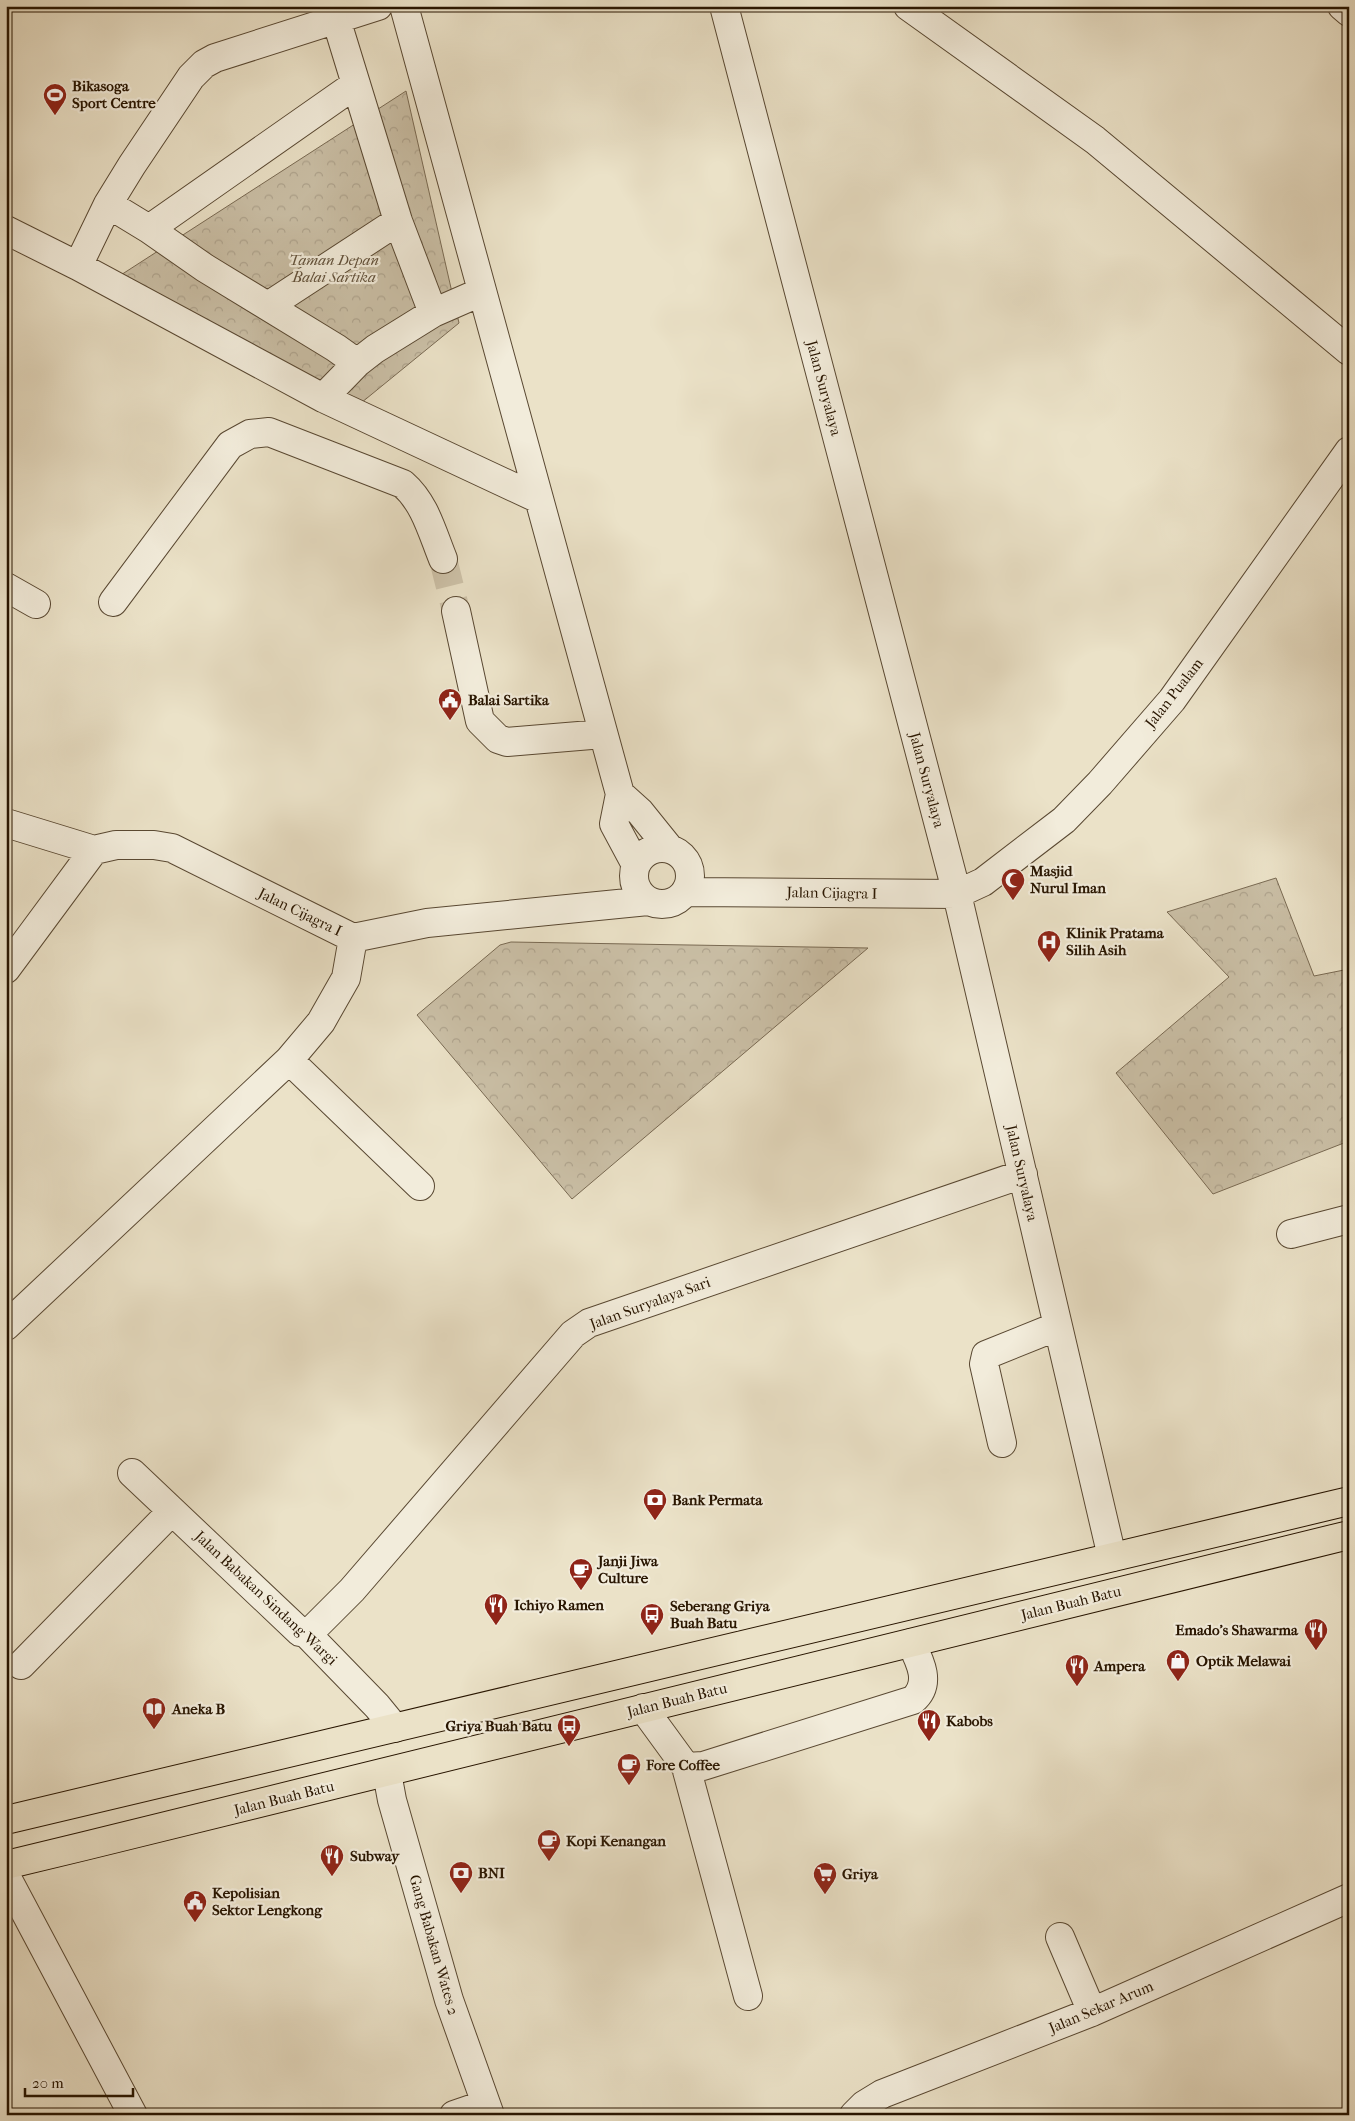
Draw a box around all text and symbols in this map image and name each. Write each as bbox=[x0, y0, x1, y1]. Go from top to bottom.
place label: Bikasoga Sport Centre bbox=[72, 77, 156, 112]
sports icon: Bikasoga Sport Centre bbox=[42, 82, 68, 116]
park label: Taman Depan Balai Sartika bbox=[289, 251, 379, 286]
street label: Jalan Suryalaya bbox=[802, 337, 846, 439]
street label: Jalan Pualam bbox=[1141, 654, 1207, 732]
public building icon: Balai Sartika bbox=[437, 687, 463, 721]
place label: Balai Sartika bbox=[468, 691, 550, 709]
street label: Jalan Suryalaya bbox=[905, 729, 949, 831]
place label: Masjid Nurul Iman bbox=[1029, 862, 1106, 897]
mosque icon: Masjid Nurul Iman bbox=[1000, 867, 1026, 901]
street label: Jalan Cijagra I bbox=[785, 883, 878, 903]
street label: Jalan Cijagra I bbox=[254, 884, 345, 940]
place label: Klinik Pratama Silih Asih bbox=[1066, 924, 1165, 959]
hospital icon: Klinik Pratama Silih Asih bbox=[1036, 929, 1062, 963]
street label: Jalan Suryalaya bbox=[1002, 1122, 1042, 1224]
street label: Jalan Suryalaya Sari bbox=[586, 1273, 713, 1333]
bank icon: Bank Permata bbox=[642, 1487, 668, 1521]
place label: Bank Permata bbox=[672, 1491, 764, 1509]
street label: Jalan Babakan Sindang Wargi bbox=[190, 1526, 342, 1669]
place label: Janji Jiwa Culture bbox=[596, 1552, 659, 1587]
cafe icon: Janji Jiwa Culture bbox=[568, 1557, 594, 1591]
street label: Jalan Buah Batu bbox=[1018, 1582, 1123, 1624]
restaurant icon: Ichiyo Ramen bbox=[483, 1592, 509, 1626]
place label: Ichiyo Ramen bbox=[514, 1596, 604, 1614]
place label: Seberang Griya Buah Batu bbox=[670, 1597, 771, 1632]
bus stop icon: Seberang Griya Buah Batu bbox=[639, 1602, 665, 1636]
restaurant icon: Emado's Shawarma bbox=[1303, 1617, 1329, 1651]
place label: Emado's Shawarma bbox=[1175, 1621, 1299, 1639]
shop icon: Optik Melawai bbox=[1165, 1648, 1191, 1682]
place label: Optik Melawai bbox=[1196, 1652, 1292, 1670]
restaurant icon: Ampera bbox=[1064, 1653, 1090, 1687]
place label: Ampera bbox=[1093, 1657, 1146, 1675]
street label: Jalan Buah Batu bbox=[624, 1679, 729, 1721]
library icon: Aneka B bbox=[141, 1696, 167, 1730]
place label: Aneka B bbox=[171, 1700, 226, 1718]
restaurant icon: Kabobs bbox=[916, 1708, 942, 1742]
place label: Kabobs bbox=[946, 1712, 993, 1730]
bus stop icon: Griya Buah Batu bbox=[556, 1713, 582, 1747]
place label: Griya Buah Batu bbox=[445, 1717, 552, 1735]
cafe icon: Fore Coffee bbox=[616, 1752, 642, 1786]
place label: Fore Coffee bbox=[645, 1756, 720, 1774]
street label: Jalan Buah Batu bbox=[231, 1777, 336, 1819]
cafe icon: Kopi Kenangan bbox=[536, 1828, 562, 1862]
place label: Kopi Kenangan bbox=[566, 1832, 666, 1850]
restaurant icon: Subway bbox=[319, 1843, 345, 1877]
place label: Subway bbox=[350, 1847, 400, 1865]
bank icon: BNI bbox=[448, 1860, 474, 1894]
supermarket icon: Griya bbox=[812, 1861, 838, 1895]
place label: BNI bbox=[478, 1864, 505, 1882]
place label: Griya bbox=[842, 1865, 879, 1883]
street label: Gang Babakan Wates 2 bbox=[405, 1873, 463, 2018]
place label: Kepolisian Sektor Lengkong bbox=[212, 1884, 323, 1919]
public building icon: Kepolisian Sektor Lengkong bbox=[182, 1889, 208, 1923]
street label: Jalan Sekar Arum bbox=[1045, 1977, 1156, 2038]
scale bar bbox=[25, 2066, 132, 2098]
text: 20 m bbox=[32, 2074, 64, 2092]

